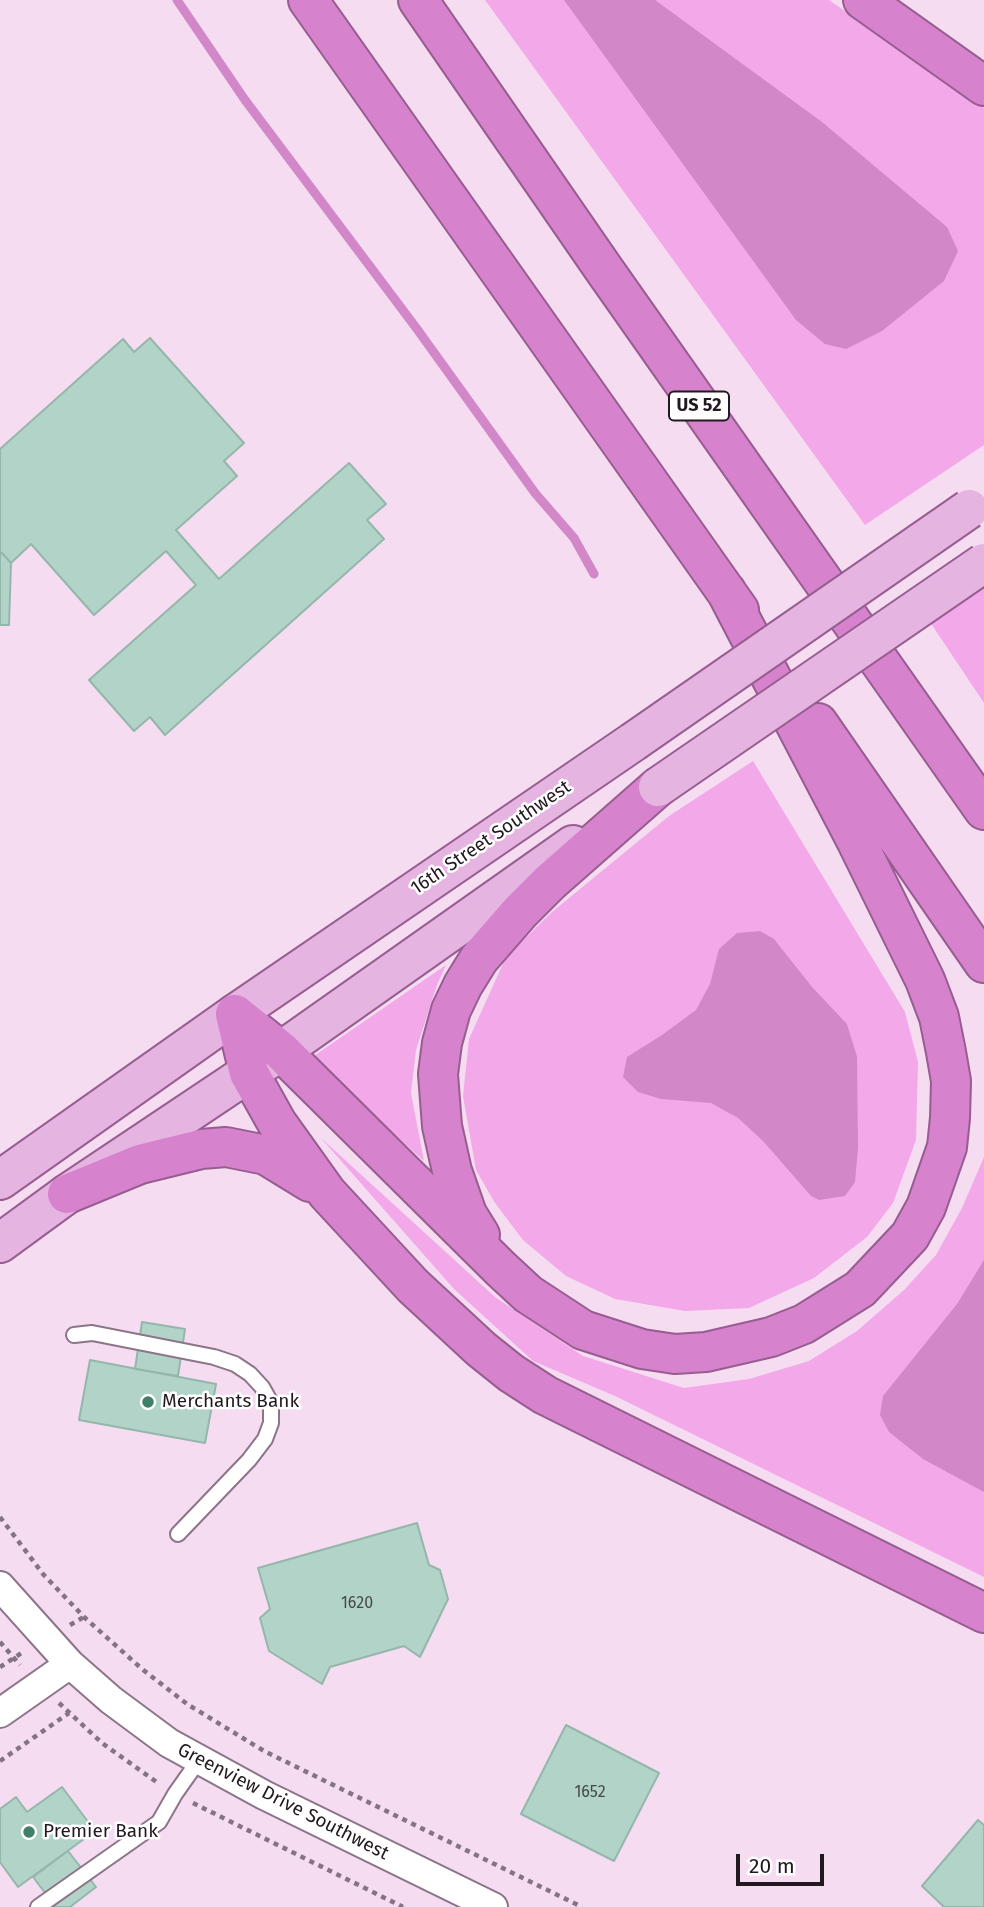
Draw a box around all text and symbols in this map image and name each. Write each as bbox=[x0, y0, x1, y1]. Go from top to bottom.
road number: US 52 bbox=[669, 392, 729, 420]
street label: 16th Street Southwest bbox=[407, 776, 575, 900]
place label: Merchants Bank bbox=[162, 1391, 299, 1413]
marker: Merchants Bank bbox=[140, 1394, 156, 1410]
house number: 1620 bbox=[341, 1594, 373, 1614]
street label: Greenview Drive Southwest bbox=[174, 1739, 392, 1865]
house number: 1652 bbox=[574, 1783, 606, 1803]
place label: Premier Bank bbox=[43, 1821, 158, 1843]
marker: Premier Bank bbox=[21, 1824, 37, 1840]
scale bar bbox=[739, 1840, 827, 1884]
text: 20 m bbox=[749, 1853, 795, 1879]

